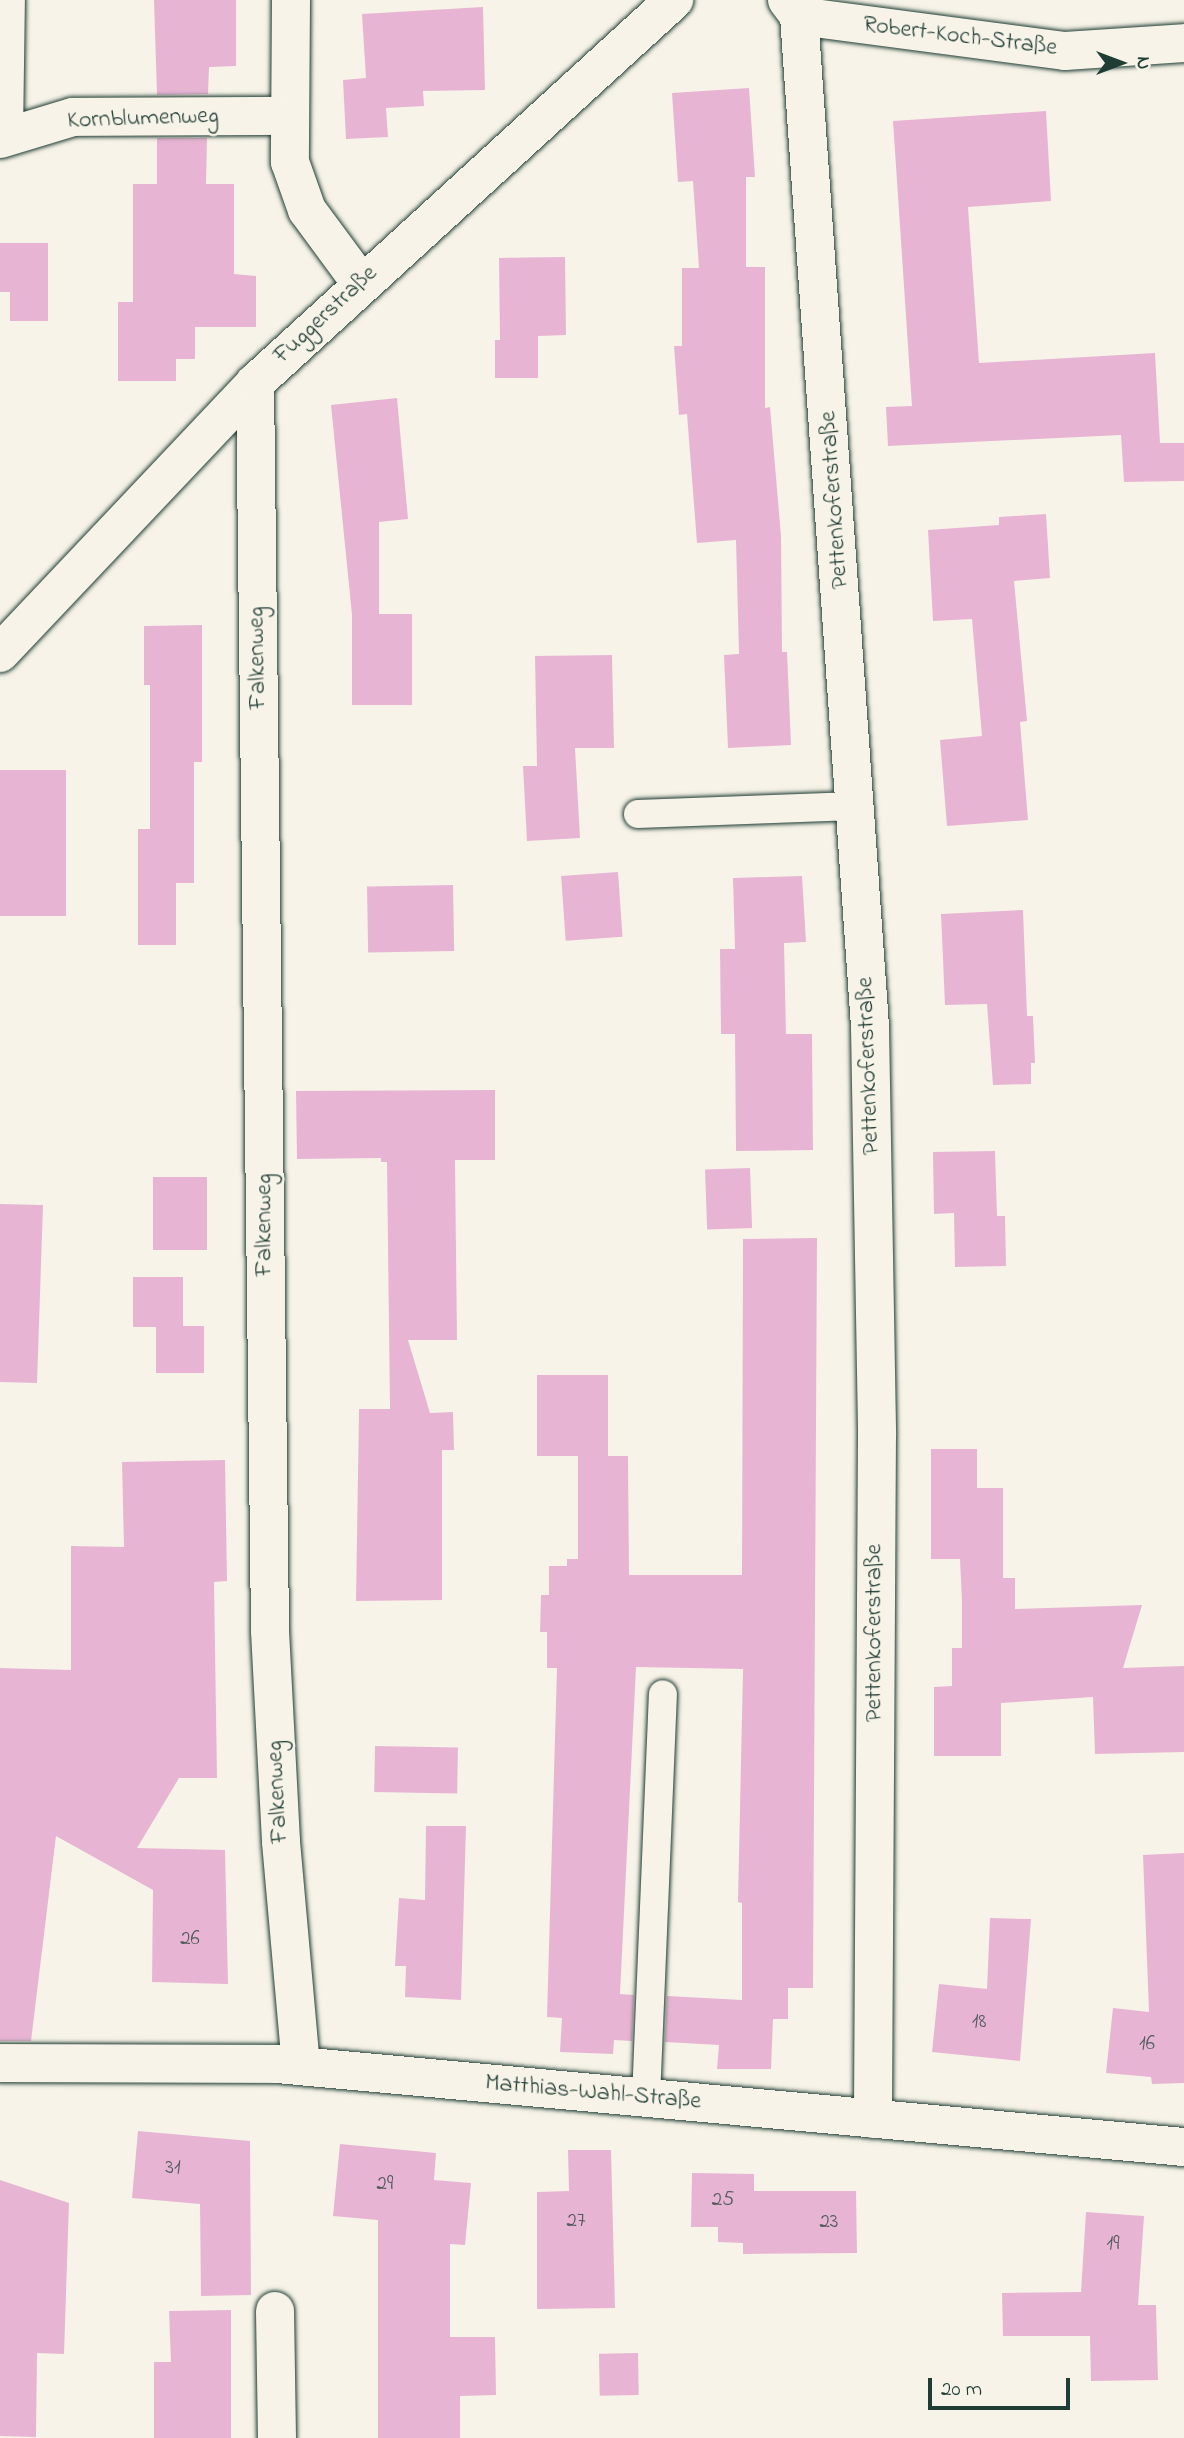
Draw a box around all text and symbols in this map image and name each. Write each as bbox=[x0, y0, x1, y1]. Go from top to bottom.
street label: Robert-Koch-Straße bbox=[861, 11, 1059, 63]
north arrow bbox=[1086, 28, 1156, 98]
text: N bbox=[1129, 57, 1156, 69]
street label: Kornblumenweg bbox=[67, 102, 219, 136]
street label: Fuggerstraße bbox=[268, 260, 384, 370]
street label: Pettenkoferstraße bbox=[814, 410, 856, 590]
street label: Falkenweg bbox=[243, 606, 273, 710]
street label: Pettenkoferstraße bbox=[851, 976, 887, 1156]
street label: Falkenweg bbox=[251, 1174, 279, 1276]
street label: Pettenkoferstraße bbox=[861, 1544, 889, 1722]
street label: Falkenweg bbox=[261, 1740, 295, 1844]
house number: 26 bbox=[180, 1926, 200, 1952]
house number: 18 bbox=[972, 2009, 986, 2035]
house number: 16 bbox=[1139, 2031, 1155, 2057]
street label: Matthias-Wahl-Straße bbox=[484, 2069, 702, 2117]
house number: 31 bbox=[165, 2155, 181, 2181]
house number: 29 bbox=[377, 2171, 393, 2197]
house number: 25 bbox=[712, 2187, 734, 2213]
house number: 27 bbox=[566, 2208, 586, 2234]
house number: 23 bbox=[819, 2209, 839, 2235]
house number: 19 bbox=[1107, 2231, 1119, 2257]
scale bar bbox=[932, 2364, 1074, 2408]
text: 20 m bbox=[941, 2375, 982, 2405]

